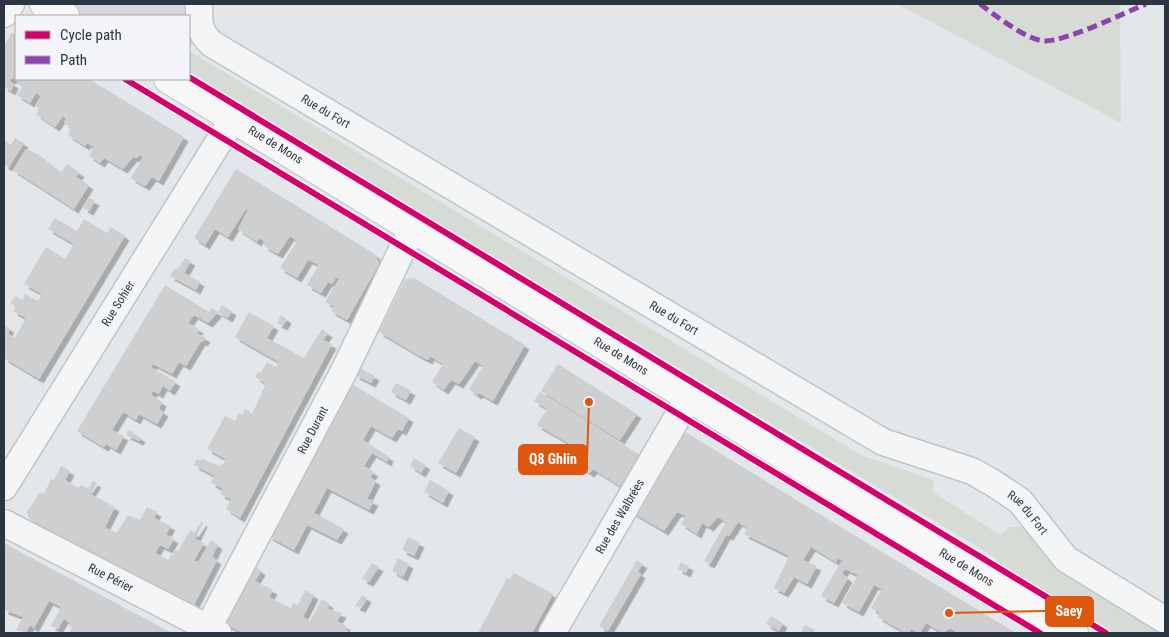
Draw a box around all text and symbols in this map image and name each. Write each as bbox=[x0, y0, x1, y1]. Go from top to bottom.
legend bbox=[15, 15, 190, 80]
text: Cycle path bbox=[60, 26, 122, 44]
text: Path bbox=[60, 51, 87, 69]
street label: Rue du Fort bbox=[299, 92, 353, 132]
street label: Rue de Mons bbox=[246, 123, 305, 167]
street label: Rue Sohier bbox=[99, 278, 138, 329]
street label: Rue du Fort bbox=[647, 298, 701, 338]
street label: Rue de Mons bbox=[591, 334, 651, 378]
street label: Rue Durant bbox=[294, 403, 331, 456]
callout: Q8 Ghlin bbox=[519, 445, 587, 474]
text: Q8 Ghlin bbox=[529, 451, 577, 467]
street label: Rue des Walbrées bbox=[593, 476, 647, 556]
street label: Rue du Fort bbox=[1005, 488, 1051, 538]
street label: Rue de Mons bbox=[937, 545, 996, 589]
street label: Rue Périer bbox=[86, 561, 136, 595]
callout: Saey bbox=[1046, 597, 1093, 626]
text: Saey bbox=[1056, 603, 1083, 619]

